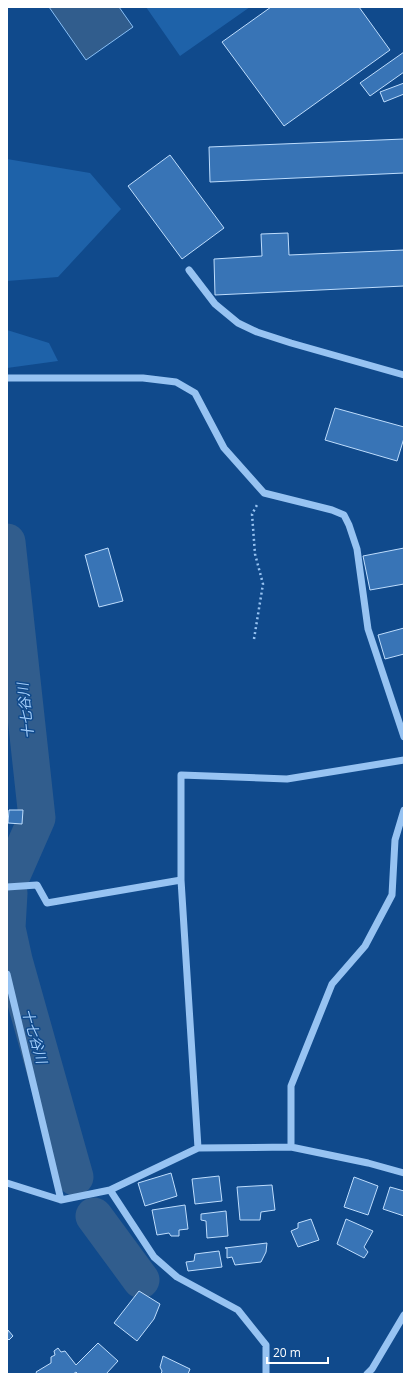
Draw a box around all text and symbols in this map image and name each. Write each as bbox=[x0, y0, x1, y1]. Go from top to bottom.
water label: 十七谷川 bbox=[12, 680, 37, 740]
water label: 十七谷川 bbox=[18, 1006, 52, 1067]
scale bar bbox=[267, 1339, 328, 1365]
text: 20 m bbox=[273, 1344, 301, 1361]

